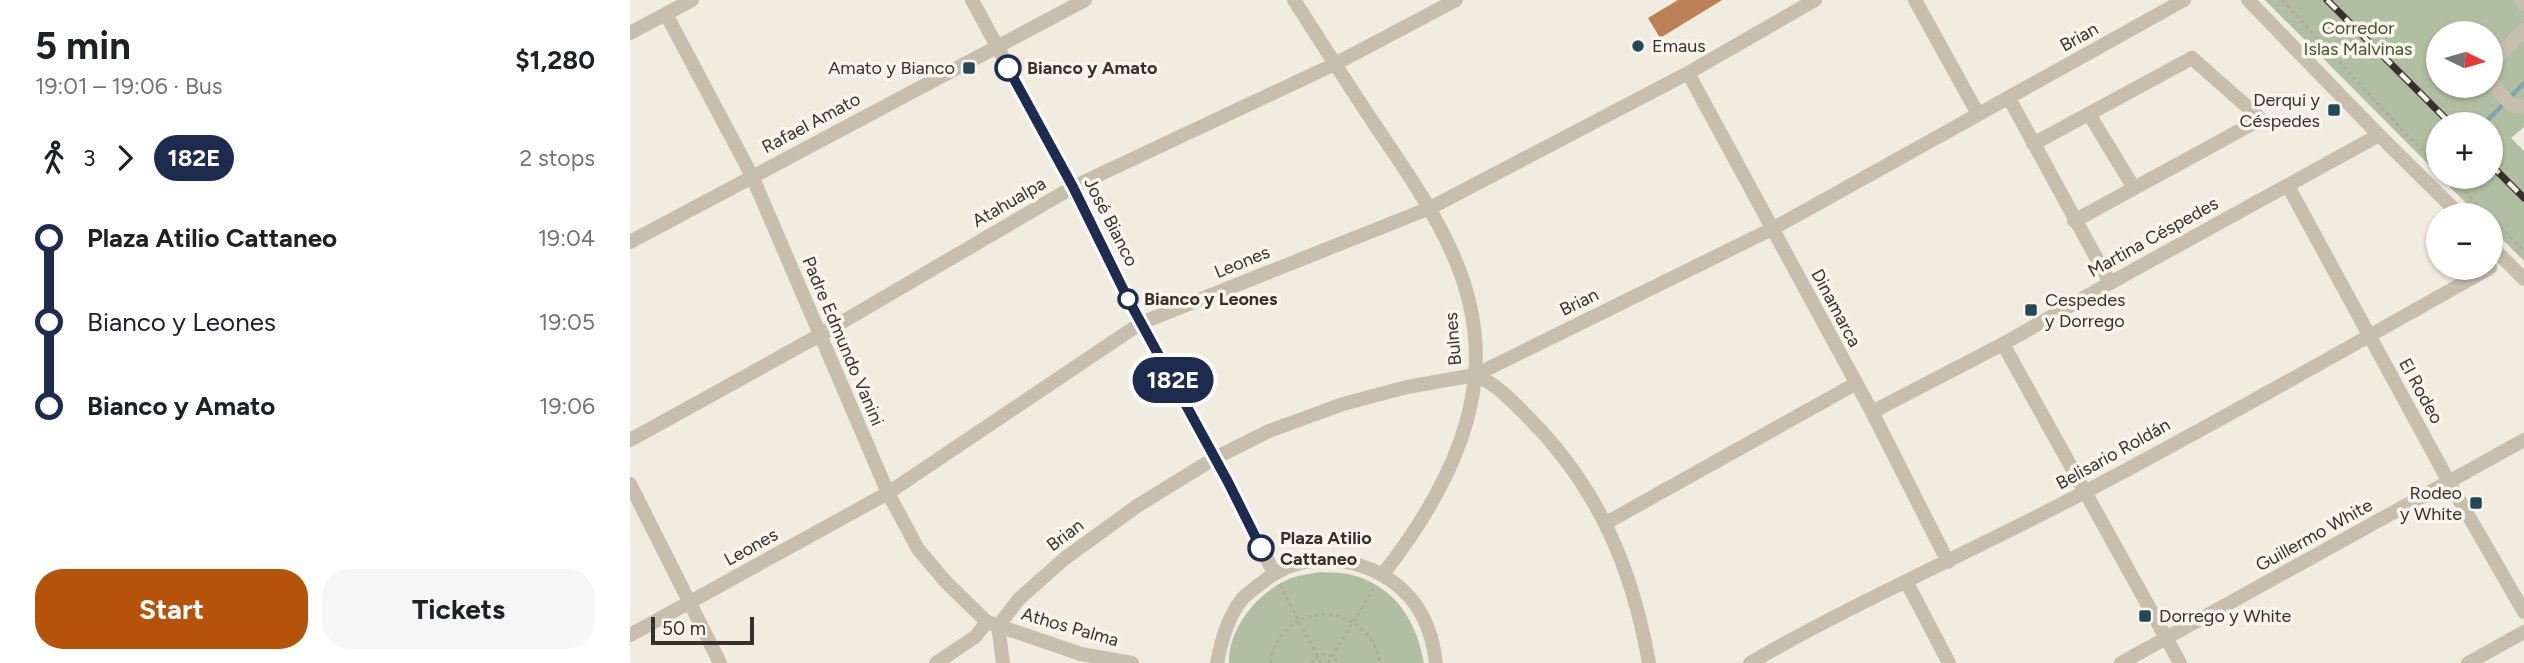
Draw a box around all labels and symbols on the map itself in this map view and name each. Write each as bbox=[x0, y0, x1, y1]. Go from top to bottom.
park label: Corredor Islas Malvinas bbox=[2304, 17, 2412, 60]
street label: Brian bbox=[2056, 18, 2102, 56]
north arrow bbox=[2426, 21, 2502, 98]
place label: Emaus bbox=[1652, 35, 1706, 57]
marker: Emaus bbox=[1630, 38, 1646, 54]
marker: Bianco y Amato bbox=[995, 55, 1021, 81]
place label: Amato y Bianco bbox=[828, 57, 955, 79]
place label: Bianco y Amato bbox=[1027, 57, 1157, 79]
marker: Amato y Bianco bbox=[961, 60, 977, 76]
street label: Rafael Amato bbox=[758, 88, 864, 158]
place label: Derqui y Céspedes bbox=[2240, 89, 2321, 132]
marker: Derqui y Céspedes bbox=[2326, 102, 2342, 118]
street label: Atahualpa bbox=[968, 172, 1050, 232]
street label: José Bianco bbox=[1079, 174, 1143, 270]
street label: Martina Céspedes bbox=[2084, 192, 2222, 282]
street label: Leones bbox=[1211, 241, 1273, 283]
street label: Padre Edmundo Vanini bbox=[797, 253, 889, 429]
street label: Dinamarca bbox=[1806, 265, 1866, 351]
street label: Brian bbox=[1556, 283, 1602, 321]
place label: Bianco y Leones bbox=[1144, 288, 1278, 310]
marker: Bianco y Leones bbox=[1118, 289, 1138, 309]
place label: Cespedes y Dorrego bbox=[2045, 289, 2125, 332]
marker: Cespedes y Dorrego bbox=[2023, 302, 2039, 318]
street label: Bulnes bbox=[1440, 312, 1466, 366]
street label: El Rodeo bbox=[2394, 354, 2448, 428]
line badge: 182E bbox=[1124, 357, 1222, 403]
street label: Belisario Roldán bbox=[2052, 414, 2174, 494]
place label: Rodeo y White bbox=[2400, 482, 2462, 525]
street label: Guillermo White bbox=[2252, 494, 2376, 576]
marker: Rodeo y White bbox=[2468, 495, 2484, 511]
street label: Brian bbox=[1042, 514, 1088, 556]
street label: Leones bbox=[720, 523, 782, 571]
place label: Plaza Atilio Cattaneo bbox=[1280, 527, 1372, 570]
marker: Plaza Atilio Cattaneo bbox=[1248, 535, 1274, 561]
street label: Athos Palma bbox=[1019, 603, 1121, 651]
place label: Dorrego y White bbox=[2159, 605, 2291, 627]
marker: Dorrego y White bbox=[2137, 608, 2153, 624]
scale bar bbox=[651, 614, 754, 646]

